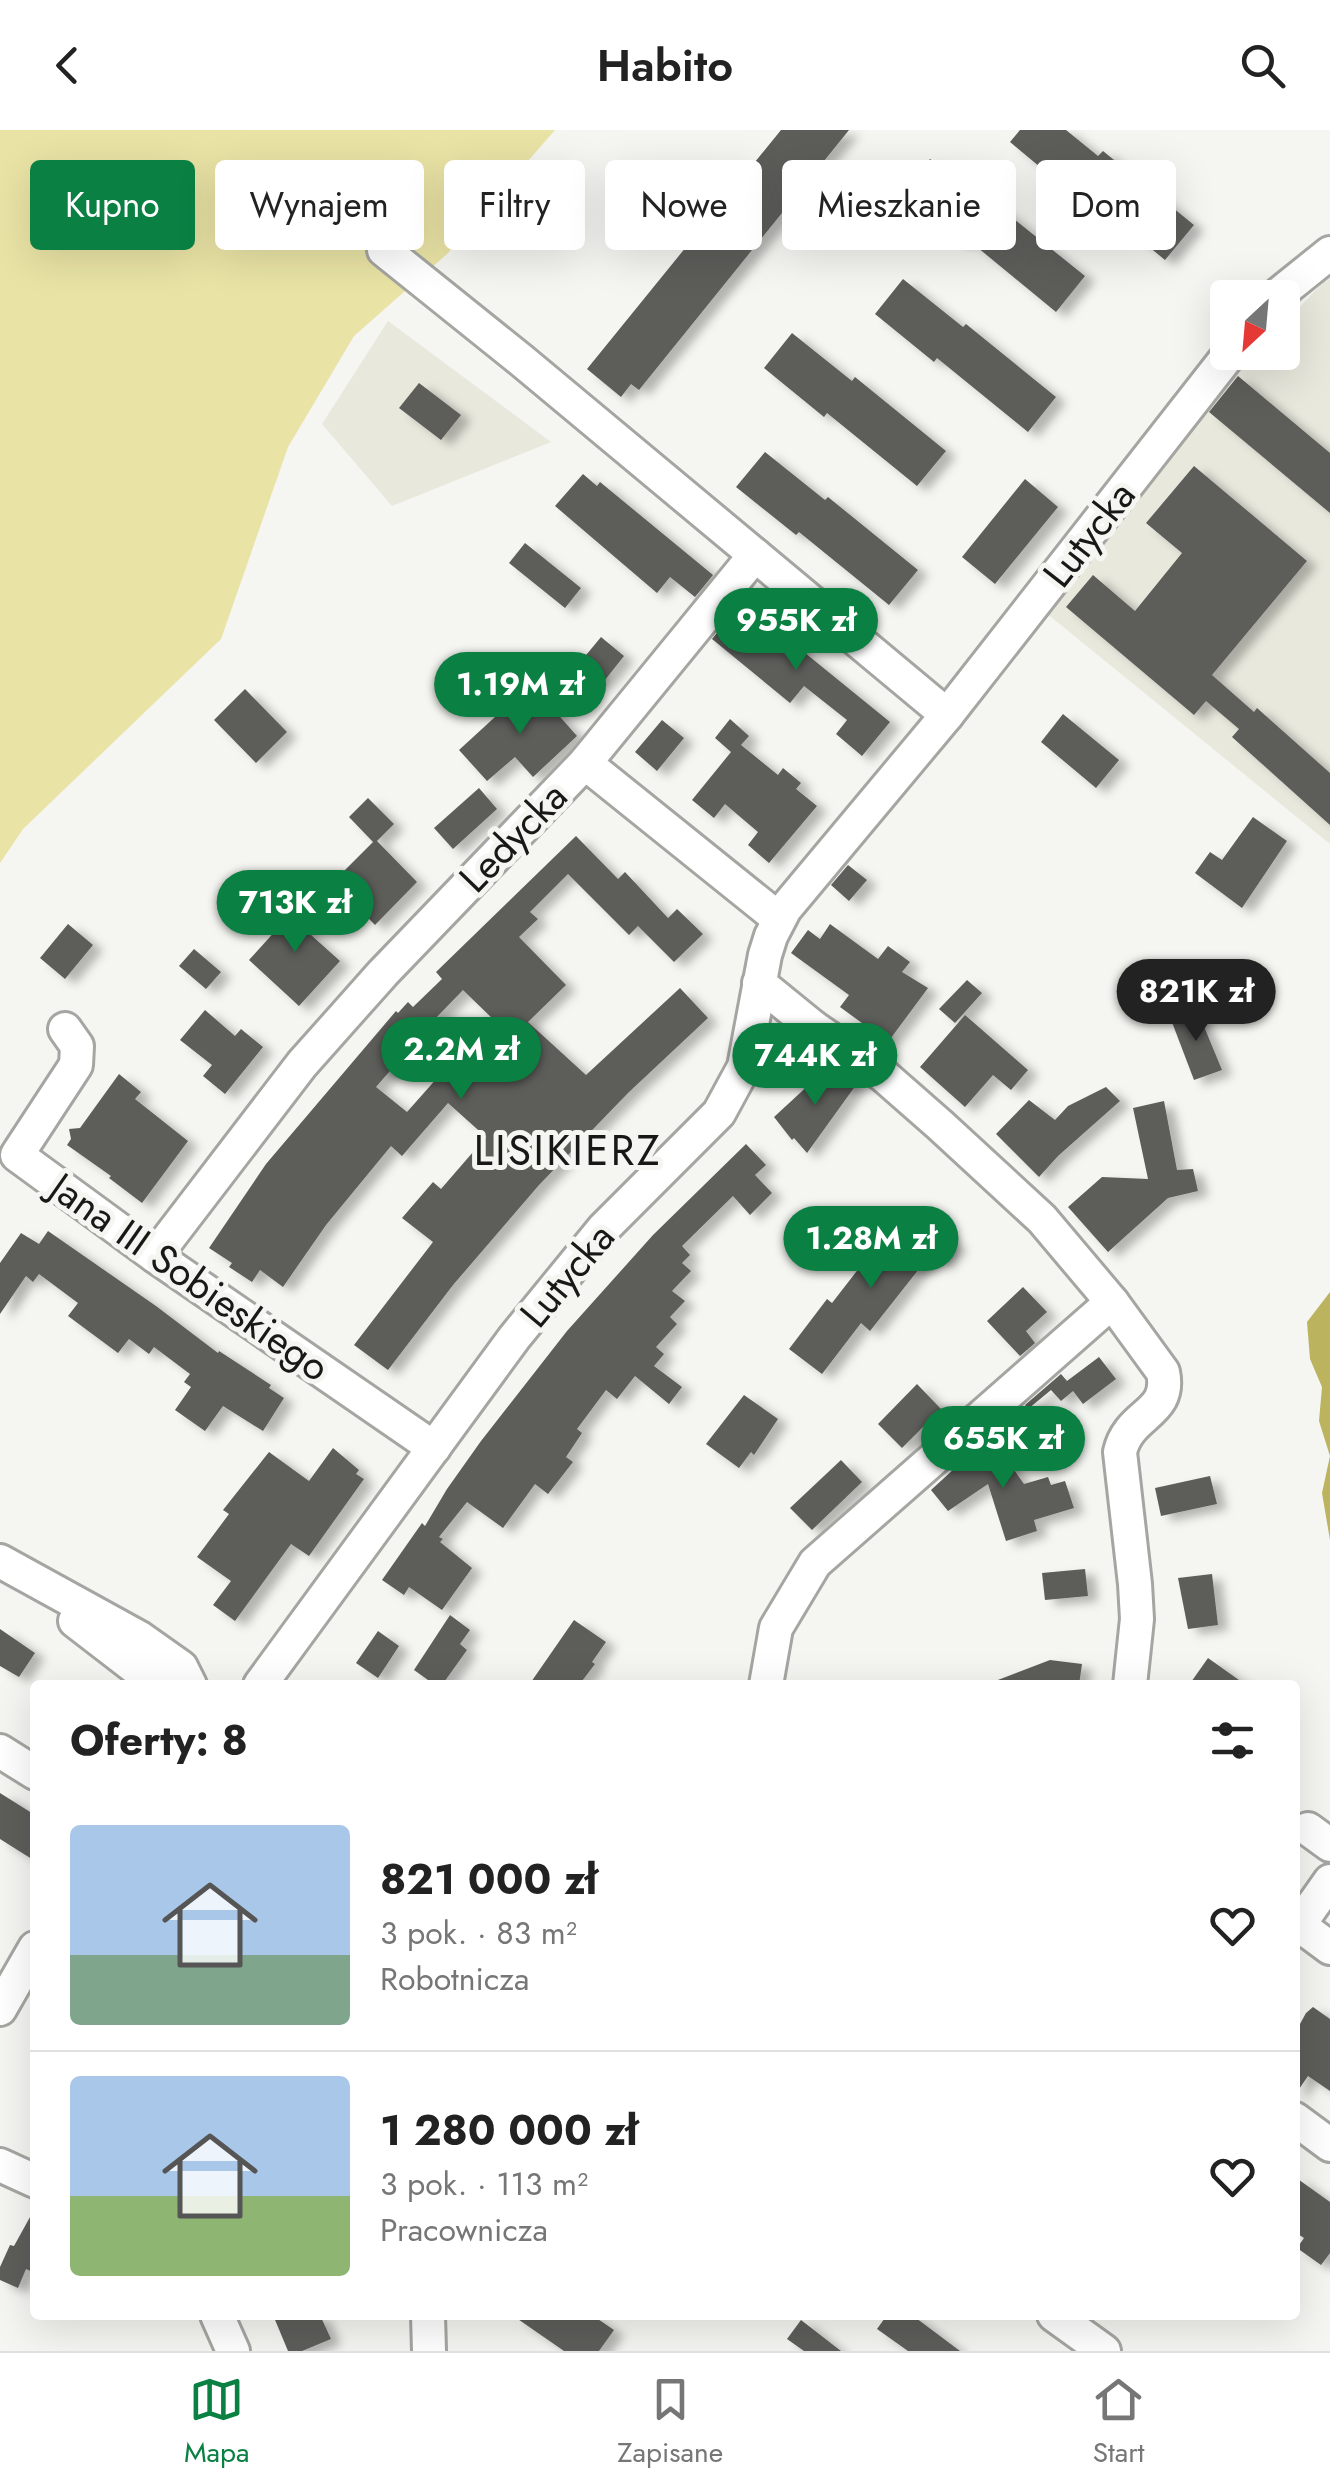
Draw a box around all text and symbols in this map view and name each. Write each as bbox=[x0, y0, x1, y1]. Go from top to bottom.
text: Habito bbox=[597, 33, 733, 98]
icon: back bbox=[40, 38, 95, 93]
icon: search bbox=[1235, 38, 1290, 93]
chip: Kupno bbox=[30, 160, 195, 250]
chip: Wynajem bbox=[215, 160, 424, 250]
chip: Filtry bbox=[444, 160, 585, 250]
chip: Nowe bbox=[605, 160, 762, 250]
chip: Mieszkanie bbox=[782, 160, 1016, 250]
chip: Dom bbox=[1036, 160, 1176, 250]
north arrow bbox=[1210, 280, 1300, 370]
map controls bbox=[1210, 280, 1300, 370]
street label: Lutycka bbox=[1029, 469, 1149, 599]
pin: 955K zł bbox=[704, 588, 888, 673]
text: 955K zł bbox=[736, 597, 856, 643]
pin: 1.19M zł bbox=[417, 652, 623, 737]
text: 1.19M zł bbox=[456, 661, 584, 707]
street label: Ledycka bbox=[445, 769, 581, 905]
pin: 713K zł bbox=[203, 870, 387, 955]
text: 713K zł bbox=[239, 879, 351, 925]
pin: 821K zł bbox=[1104, 959, 1288, 1044]
text: 821K zł bbox=[1139, 968, 1253, 1014]
pin: 2.2M zł bbox=[369, 1017, 553, 1102]
pin: 744K zł bbox=[723, 1023, 907, 1108]
text: 2.2M zł bbox=[403, 1026, 519, 1072]
text: 744K zł bbox=[754, 1032, 876, 1078]
district label: LISIKIERZ bbox=[474, 1120, 662, 1181]
street label: Jana III Sobieskiego bbox=[34, 1156, 342, 1395]
pin: 1.28M zł bbox=[768, 1206, 974, 1291]
street label: Lutycka bbox=[506, 1210, 628, 1340]
text: 1.28M zł bbox=[805, 1215, 937, 1261]
pin: 655K zł bbox=[911, 1406, 1095, 1491]
text: 655K zł bbox=[943, 1415, 1063, 1461]
text: Oferty: 8 bbox=[70, 1710, 248, 1771]
icon: filters bbox=[1205, 1713, 1260, 1768]
text: 821 000 zł bbox=[380, 1849, 597, 1910]
icon: home bbox=[150, 1865, 270, 1985]
icon: heart bbox=[1205, 1898, 1260, 1953]
text: 3 pok. · 83 m² bbox=[380, 1910, 577, 1956]
text: Robotnicza bbox=[380, 1956, 529, 2002]
text: 1 280 000 zł bbox=[380, 2100, 638, 2161]
icon: home bbox=[150, 2116, 270, 2236]
icon: heart bbox=[1205, 2149, 1260, 2204]
text: 3 pok. · 113 m² bbox=[380, 2161, 588, 2207]
text: Pracownicza bbox=[380, 2207, 548, 2253]
tab: Mapa bbox=[184, 2372, 250, 2473]
tab: Zapisane bbox=[617, 2372, 723, 2473]
tab: Start bbox=[1091, 2372, 1146, 2473]

